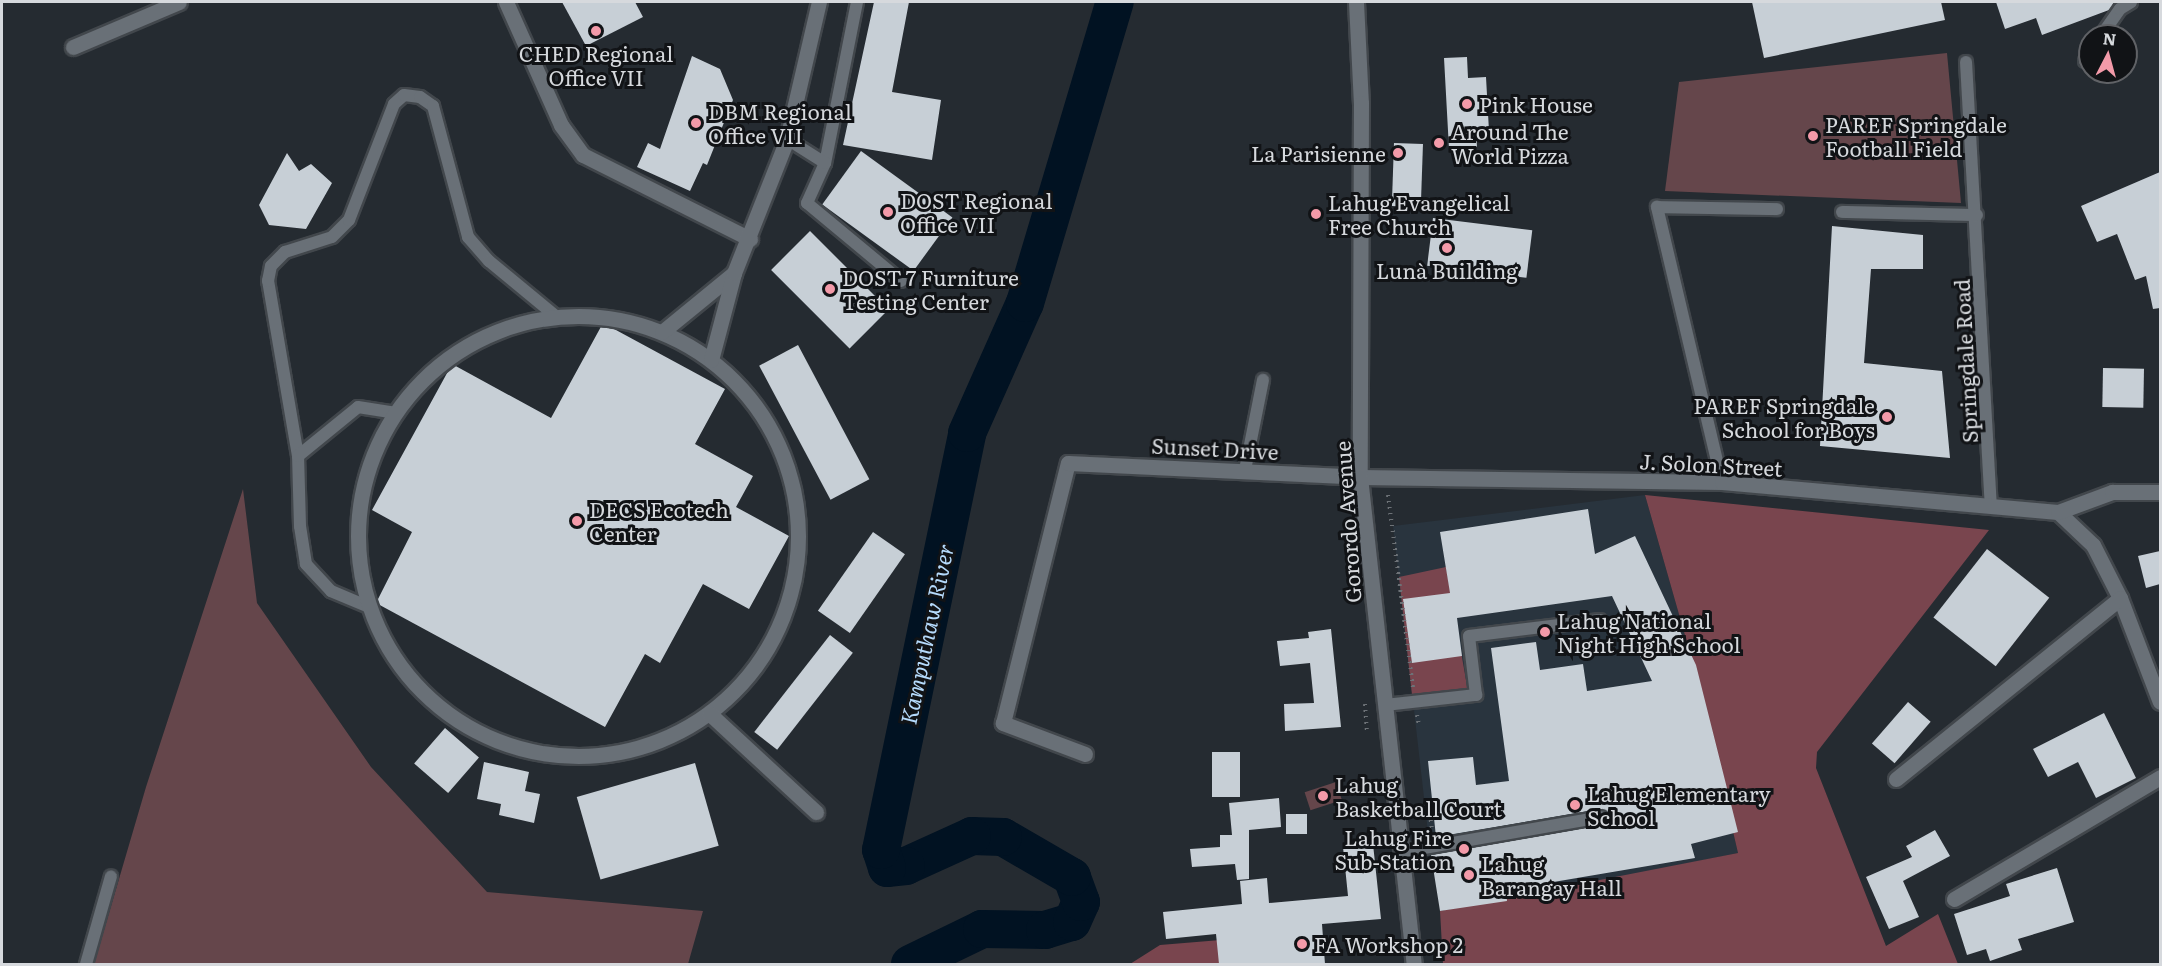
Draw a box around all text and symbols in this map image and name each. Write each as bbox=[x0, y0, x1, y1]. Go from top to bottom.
marker: CHED Regional Office VII bbox=[589, 24, 603, 38]
north arrow bbox=[2078, 24, 2138, 84]
text: N bbox=[2102, 25, 2118, 51]
place label: CHED Regional Office VII bbox=[519, 40, 673, 90]
place label: Pink House bbox=[1479, 91, 1593, 117]
marker: Pink House bbox=[1460, 97, 1474, 111]
place label: DBM Regional Office VII bbox=[708, 98, 852, 148]
place label: PAREF Springdale Football Field bbox=[1825, 111, 2007, 161]
marker: DBM Regional Office VII bbox=[689, 116, 703, 130]
place label: Around The World Pizza bbox=[1451, 118, 1569, 168]
marker: PAREF Springdale Football Field bbox=[1806, 129, 1820, 143]
marker: Around The World Pizza bbox=[1432, 136, 1446, 150]
place label: La Parisienne bbox=[1251, 140, 1386, 166]
marker: La Parisienne bbox=[1391, 146, 1405, 160]
place label: DOST Regional Office VII bbox=[900, 187, 1052, 237]
place label: Lahug Evangelical Free Church bbox=[1328, 189, 1510, 239]
marker: DOST Regional Office VII bbox=[881, 205, 895, 219]
marker: Lahug Evangelical Free Church bbox=[1309, 207, 1323, 221]
marker: Lunà Building bbox=[1440, 241, 1454, 255]
place label: Lunà Building bbox=[1376, 257, 1518, 283]
place label: DOST 7 Furniture Testing Center bbox=[842, 264, 1019, 314]
street label: Springdale Road bbox=[1948, 278, 1982, 444]
marker: DOST 7 Furniture Testing Center bbox=[823, 282, 837, 296]
place label: PAREF Springdale School for Boys bbox=[1693, 392, 1875, 442]
marker: PAREF Springdale School for Boys bbox=[1880, 410, 1894, 424]
street label: Sunset Drive bbox=[1151, 432, 1279, 464]
street label: Gorordo Avenue bbox=[1329, 440, 1365, 604]
street label: J. Solon Street bbox=[1639, 448, 1783, 480]
place label: DECS Ecotech Center bbox=[589, 496, 729, 546]
marker: DECS Ecotech Center bbox=[570, 514, 584, 528]
water label: Kamputhaw River bbox=[894, 541, 958, 727]
place label: Lahug National Night High School bbox=[1557, 607, 1741, 657]
marker: Lahug National Night High School bbox=[1538, 625, 1552, 639]
place label: Lahug Basketball Court bbox=[1335, 771, 1502, 821]
place label: Lahug Elementary School bbox=[1587, 780, 1771, 830]
marker: Lahug Basketball Court bbox=[1316, 789, 1330, 803]
marker: Lahug Elementary School bbox=[1568, 798, 1582, 812]
place label: Lahug Fire Sub-Station bbox=[1334, 824, 1452, 874]
marker: Lahug Fire Sub-Station bbox=[1457, 842, 1471, 856]
place label: Lahug Barangay Hall bbox=[1481, 850, 1622, 900]
marker: Lahug Barangay Hall bbox=[1462, 868, 1476, 882]
place label: FA Workshop 2 bbox=[1314, 931, 1463, 957]
marker: FA Workshop 2 bbox=[1295, 937, 1309, 951]

